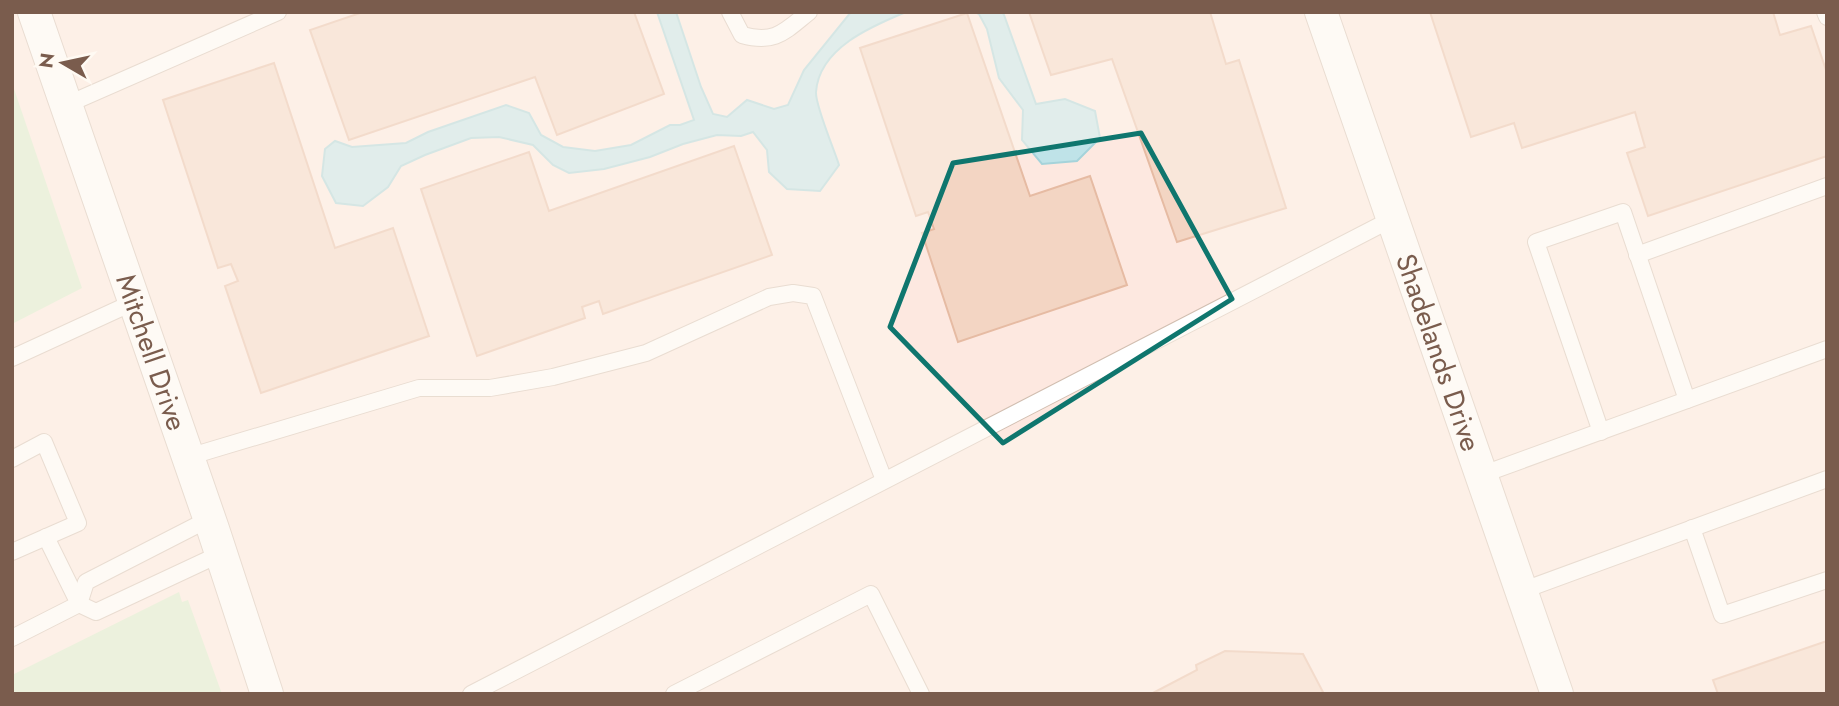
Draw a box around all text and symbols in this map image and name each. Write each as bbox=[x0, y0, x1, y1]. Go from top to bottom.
north arrow bbox=[28, 28, 98, 98]
text: N bbox=[32, 51, 61, 70]
street label: Shadelands Drive bbox=[1386, 248, 1492, 456]
street label: Mitchell Drive bbox=[106, 269, 198, 436]

